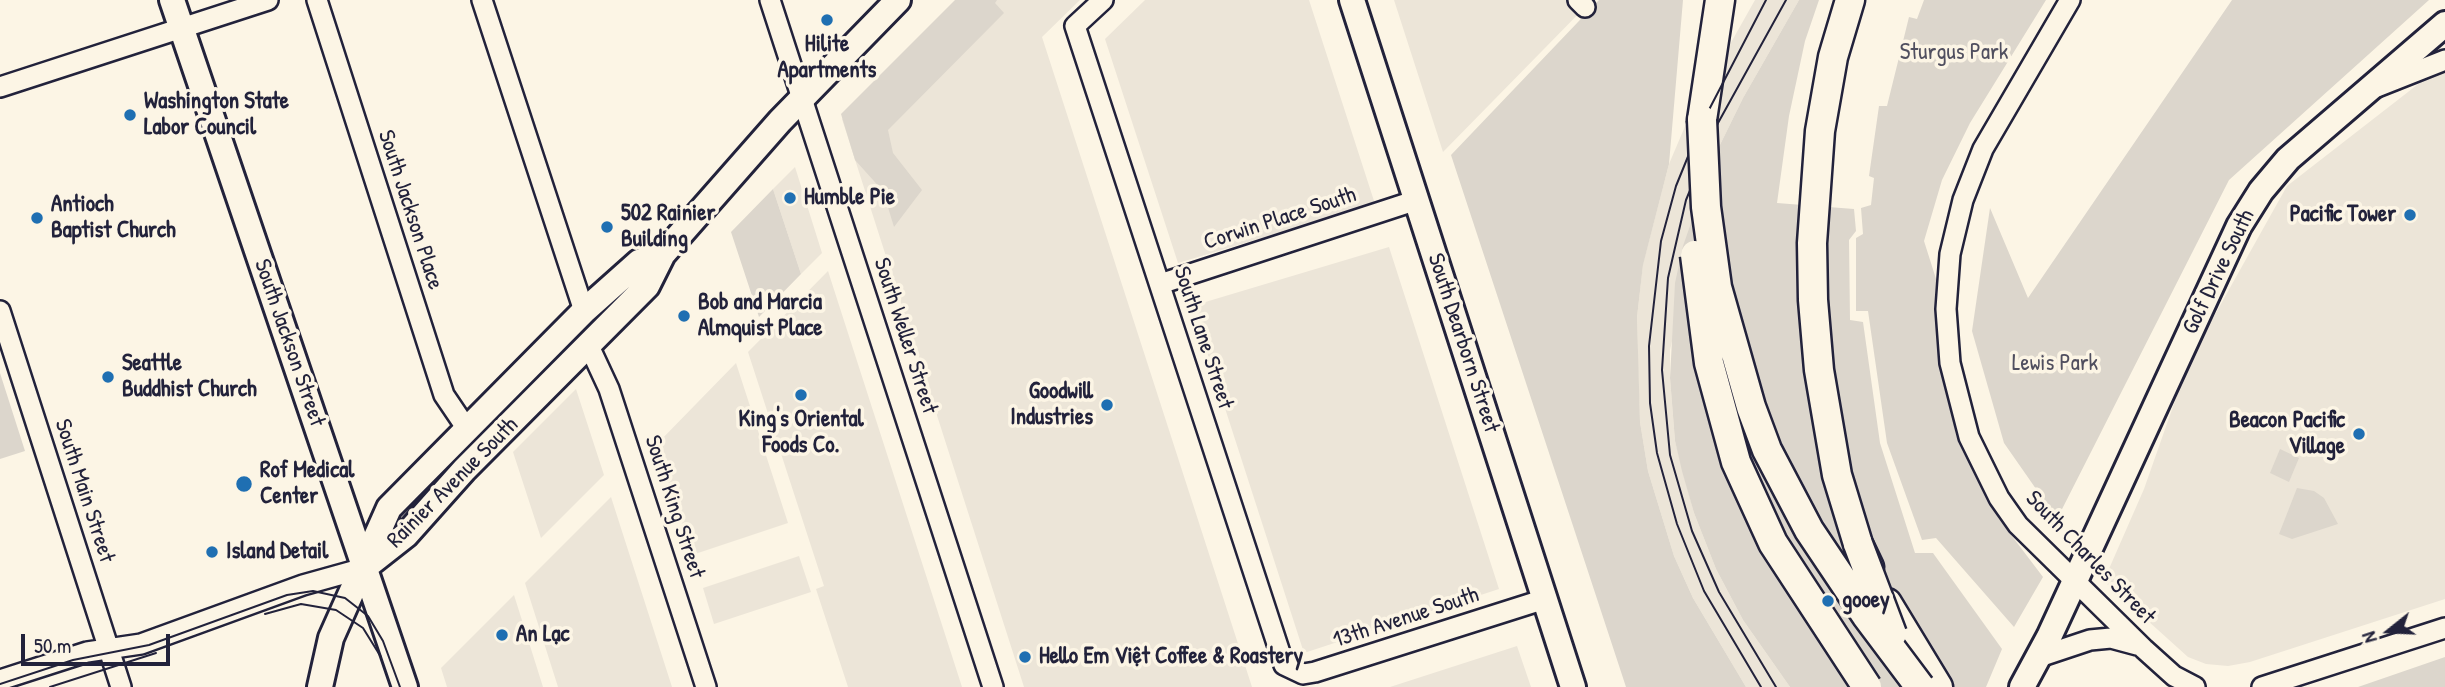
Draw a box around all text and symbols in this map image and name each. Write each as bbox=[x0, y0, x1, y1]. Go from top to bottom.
marker: Hilite Apartments bbox=[819, 12, 835, 28]
place label: Hilite Apartments bbox=[778, 31, 876, 85]
park label: Sturgus Park bbox=[1900, 39, 2008, 67]
place label: Washington State Labor Council bbox=[144, 88, 289, 142]
marker: Washington State Labor Council bbox=[122, 107, 138, 123]
street label: South Jackson Place bbox=[371, 127, 449, 293]
street label: Corwin Place South bbox=[1200, 181, 1360, 257]
place label: Humble Pie bbox=[804, 184, 895, 212]
marker: Humble Pie bbox=[782, 190, 798, 206]
place label: Antioch Baptist Church bbox=[51, 191, 176, 245]
place label: 502 Rainier Building bbox=[621, 200, 715, 254]
place label: Pacific Tower bbox=[2290, 201, 2396, 229]
street label: Golf Drive South bbox=[2177, 205, 2261, 339]
marker: Pacific Tower bbox=[2402, 207, 2418, 223]
marker: Antioch Baptist Church bbox=[29, 210, 45, 226]
marker: 502 Rainier Building bbox=[599, 219, 615, 235]
street label: South Dearborn Street bbox=[1421, 250, 1505, 436]
street label: South Weller Street bbox=[867, 255, 943, 417]
street label: South Jackson Street bbox=[247, 256, 331, 430]
street label: South Lane Street bbox=[1167, 263, 1239, 413]
place label: Bob and Marcia Almquist Place bbox=[698, 289, 822, 343]
marker: Bob and Marcia Almquist Place bbox=[676, 308, 692, 324]
place label: Seattle Buddhist Church bbox=[122, 350, 257, 404]
park label: Lewis Park bbox=[2012, 350, 2098, 378]
marker: Seattle Buddhist Church bbox=[100, 369, 116, 385]
place label: Goodwill Industries bbox=[1010, 378, 1093, 432]
marker: King's Oriental Foods Co. bbox=[793, 387, 809, 403]
marker: Goodwill Industries bbox=[1099, 397, 1115, 413]
place label: King's Oriental Foods Co. bbox=[738, 406, 864, 460]
place label: Beacon Pacific Village bbox=[2229, 407, 2345, 461]
street label: Rainier Avenue South bbox=[382, 412, 524, 554]
street label: South Main Street bbox=[48, 416, 120, 566]
marker: Beacon Pacific Village bbox=[2351, 426, 2367, 442]
street label: South King Street bbox=[638, 432, 710, 582]
place label: Rof Medical Center bbox=[260, 457, 354, 511]
marker: Rof Medical Center bbox=[234, 474, 254, 494]
street label: South Charles Street bbox=[2019, 485, 2161, 631]
place label: Island Detail bbox=[226, 538, 328, 566]
marker: Island Detail bbox=[204, 544, 220, 560]
street label: 13th Avenue South bbox=[1330, 581, 1482, 655]
place label: gooey bbox=[1842, 587, 1890, 615]
marker: gooey bbox=[1820, 593, 1836, 609]
north arrow bbox=[2354, 596, 2424, 666]
scale bar bbox=[24, 620, 173, 664]
place label: An Lạc bbox=[516, 621, 569, 649]
marker: An Lạc bbox=[494, 627, 510, 643]
text: N bbox=[2355, 629, 2383, 646]
text: 50 m bbox=[34, 631, 71, 660]
place label: Hello Em Việt Coffee & Roastery bbox=[1039, 643, 1303, 671]
marker: Hello Em Việt Coffee & Roastery bbox=[1017, 649, 1033, 665]

